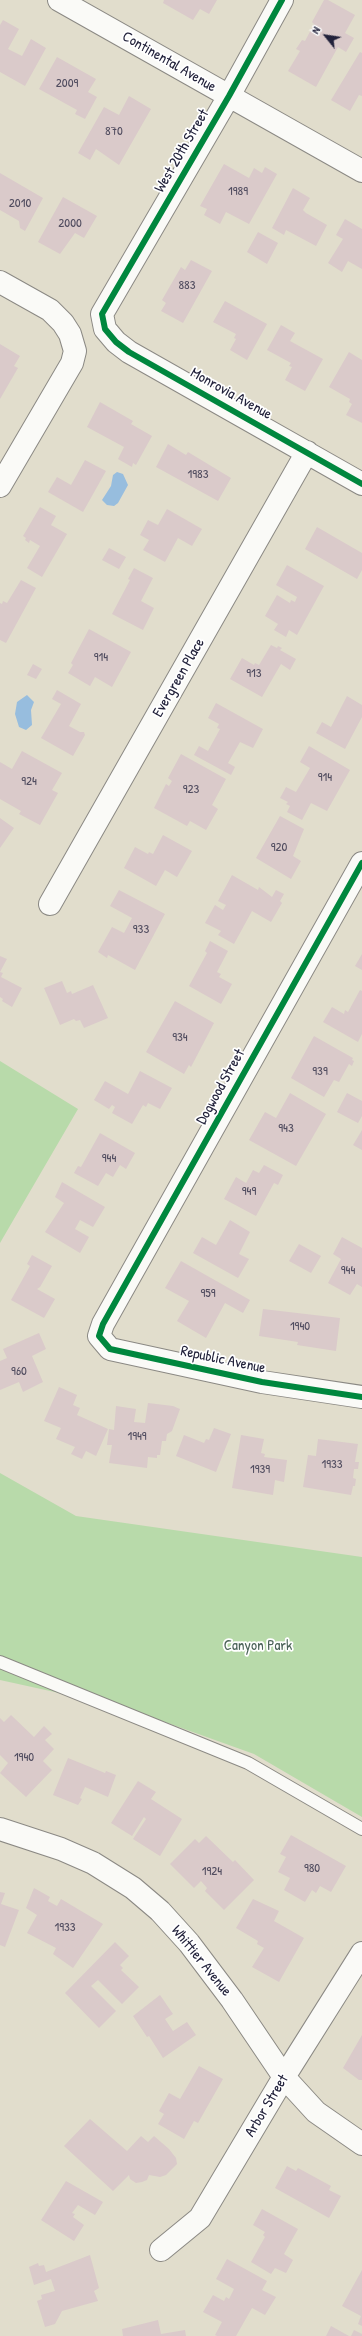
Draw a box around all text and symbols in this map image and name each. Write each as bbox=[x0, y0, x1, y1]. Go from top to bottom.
north arrow bbox=[306, 16, 346, 56]
text: N bbox=[308, 24, 323, 36]
street label: Continental Avenue bbox=[119, 28, 219, 96]
house number: 2009 bbox=[56, 76, 78, 92]
street label: West 20th Street bbox=[151, 106, 213, 196]
house number: 870 bbox=[105, 124, 123, 140]
house number: 1989 bbox=[228, 184, 248, 200]
house number: 2010 bbox=[9, 196, 31, 212]
house number: 2000 bbox=[58, 216, 82, 232]
house number: 883 bbox=[178, 278, 196, 294]
street label: Monrovia Avenue bbox=[187, 364, 275, 424]
house number: 1983 bbox=[188, 467, 208, 483]
street label: Evergreen Place bbox=[149, 635, 209, 721]
house number: 914 bbox=[94, 650, 108, 666]
house number: 913 bbox=[246, 666, 262, 682]
house number: 914 bbox=[318, 770, 332, 786]
house number: 924 bbox=[21, 774, 37, 790]
house number: 923 bbox=[183, 782, 199, 798]
house number: 920 bbox=[271, 840, 287, 856]
house number: 933 bbox=[133, 922, 149, 938]
house number: 934 bbox=[172, 1030, 188, 1046]
street label: Dogwood Street bbox=[193, 1046, 249, 1128]
house number: 939 bbox=[312, 1064, 328, 1080]
house number: 943 bbox=[278, 1121, 294, 1137]
house number: 944 bbox=[102, 1151, 116, 1167]
house number: 949 bbox=[242, 1184, 256, 1200]
house number: 944 bbox=[341, 1263, 355, 1279]
house number: 959 bbox=[200, 1286, 216, 1302]
house number: 1940 bbox=[290, 1319, 310, 1335]
street label: Republic Avenue bbox=[179, 1342, 267, 1378]
house number: 960 bbox=[11, 1364, 27, 1380]
house number: 1949 bbox=[127, 1429, 147, 1445]
house number: 1933 bbox=[321, 1457, 343, 1473]
house number: 1939 bbox=[250, 1462, 270, 1478]
park label: Canyon Park bbox=[224, 1637, 292, 1655]
house number: 1940 bbox=[14, 1750, 34, 1766]
house number: 980 bbox=[304, 1861, 320, 1877]
house number: 1924 bbox=[202, 1864, 222, 1880]
house number: 1933 bbox=[54, 1920, 76, 1936]
street label: Whittier Avenue bbox=[167, 1922, 235, 2000]
street label: Arbor Street bbox=[241, 2072, 293, 2140]

